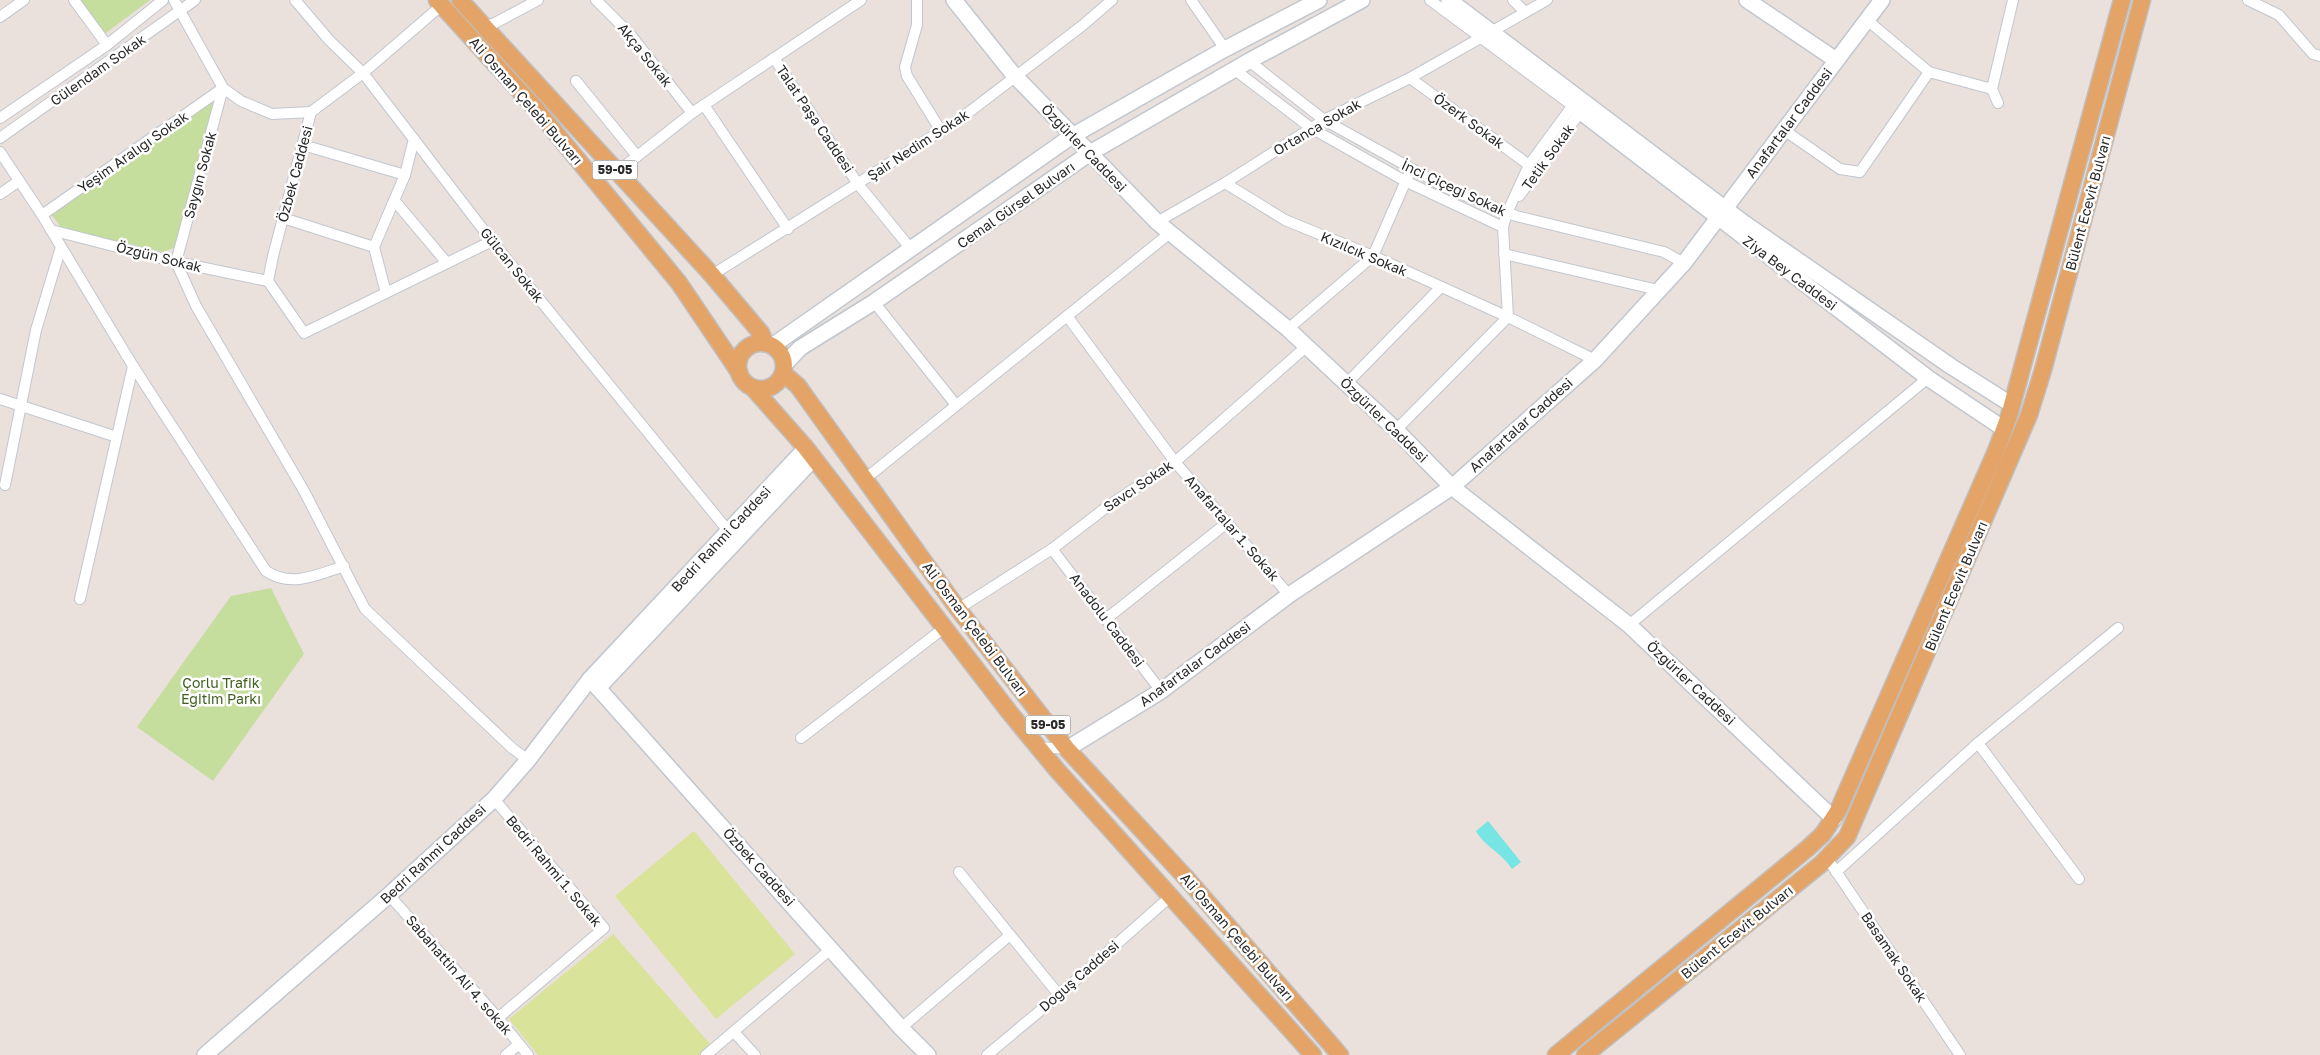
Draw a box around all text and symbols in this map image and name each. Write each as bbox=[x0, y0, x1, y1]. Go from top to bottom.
street label: Akça Sokak bbox=[615, 19, 676, 90]
street label: Gülendam Sokak bbox=[47, 30, 149, 109]
street label: Ali Osman Çelebi Bulvarı bbox=[466, 33, 586, 168]
street label: Talat Paşa Caddesi bbox=[773, 62, 858, 176]
street label: Anafartalar Caddesi bbox=[1742, 64, 1835, 181]
street label: Özerk Sokak bbox=[1431, 89, 1508, 152]
street label: Ortanca Sokak bbox=[1270, 95, 1364, 158]
street label: Özgürler Caddesi bbox=[1038, 100, 1131, 195]
street label: Şair Nedim Sokak bbox=[864, 105, 972, 184]
street label: Yeşim Aralığı Sokak bbox=[74, 107, 191, 196]
street label: Tetik Sokak bbox=[1518, 120, 1577, 193]
street label: Özbek Caddesi bbox=[273, 124, 316, 224]
street label: Saygın Sokak bbox=[180, 129, 219, 220]
street label: Bülent Ecevit Bulvarı bbox=[2061, 134, 2114, 272]
street label: İnci Çiçeği Sokak bbox=[1399, 156, 1509, 219]
street label: Cemal Gürsel Bulvarı bbox=[954, 158, 1078, 252]
road number: 59-05 bbox=[592, 160, 638, 180]
street label: Gülcan Sokak bbox=[477, 224, 548, 306]
street label: Kızılcık Sokak bbox=[1318, 228, 1410, 279]
street label: Ziya Bey Caddesi bbox=[1740, 232, 1841, 314]
street label: Özgün Sokak bbox=[115, 238, 204, 275]
street label: Özgürler Caddesi bbox=[1337, 373, 1432, 466]
street label: Anafartalar Caddesi bbox=[1465, 374, 1576, 476]
street label: Savcı Sokak bbox=[1100, 456, 1176, 515]
street label: Anafartalar 1. Sokak bbox=[1182, 471, 1283, 584]
street label: Bedri Rahmi Caddesi bbox=[667, 482, 774, 595]
street label: Bülent Ecevit Bulvarı bbox=[1921, 518, 1991, 653]
street label: Ali Osman Çelebi Bulvarı bbox=[919, 558, 1031, 699]
street label: Anadolu Caddesi bbox=[1067, 569, 1148, 670]
street label: Anafartalar Caddesi bbox=[1136, 618, 1254, 710]
street label: Özgürler Caddesi bbox=[1643, 637, 1739, 728]
park label: Çorlu Trafik Eğitim Parkı bbox=[181, 674, 261, 707]
road number: 59-05 bbox=[1026, 716, 1070, 734]
street label: Bedri Rahmi Caddesi bbox=[376, 800, 489, 907]
street label: Bedri Rahmi 1. Sokak bbox=[503, 812, 606, 930]
street label: Özbek Caddesi bbox=[720, 824, 799, 909]
street label: Ali Osman Çelebi Bulvarı bbox=[1177, 869, 1297, 1004]
street label: Bülent Ecevit Bulvarı bbox=[1677, 881, 1796, 982]
street label: Basamak Sokak bbox=[1858, 908, 1931, 1005]
street label: Sabahattin Ali 4. sokak bbox=[403, 911, 516, 1038]
street label: Doğuş Caddesi bbox=[1035, 936, 1122, 1015]

